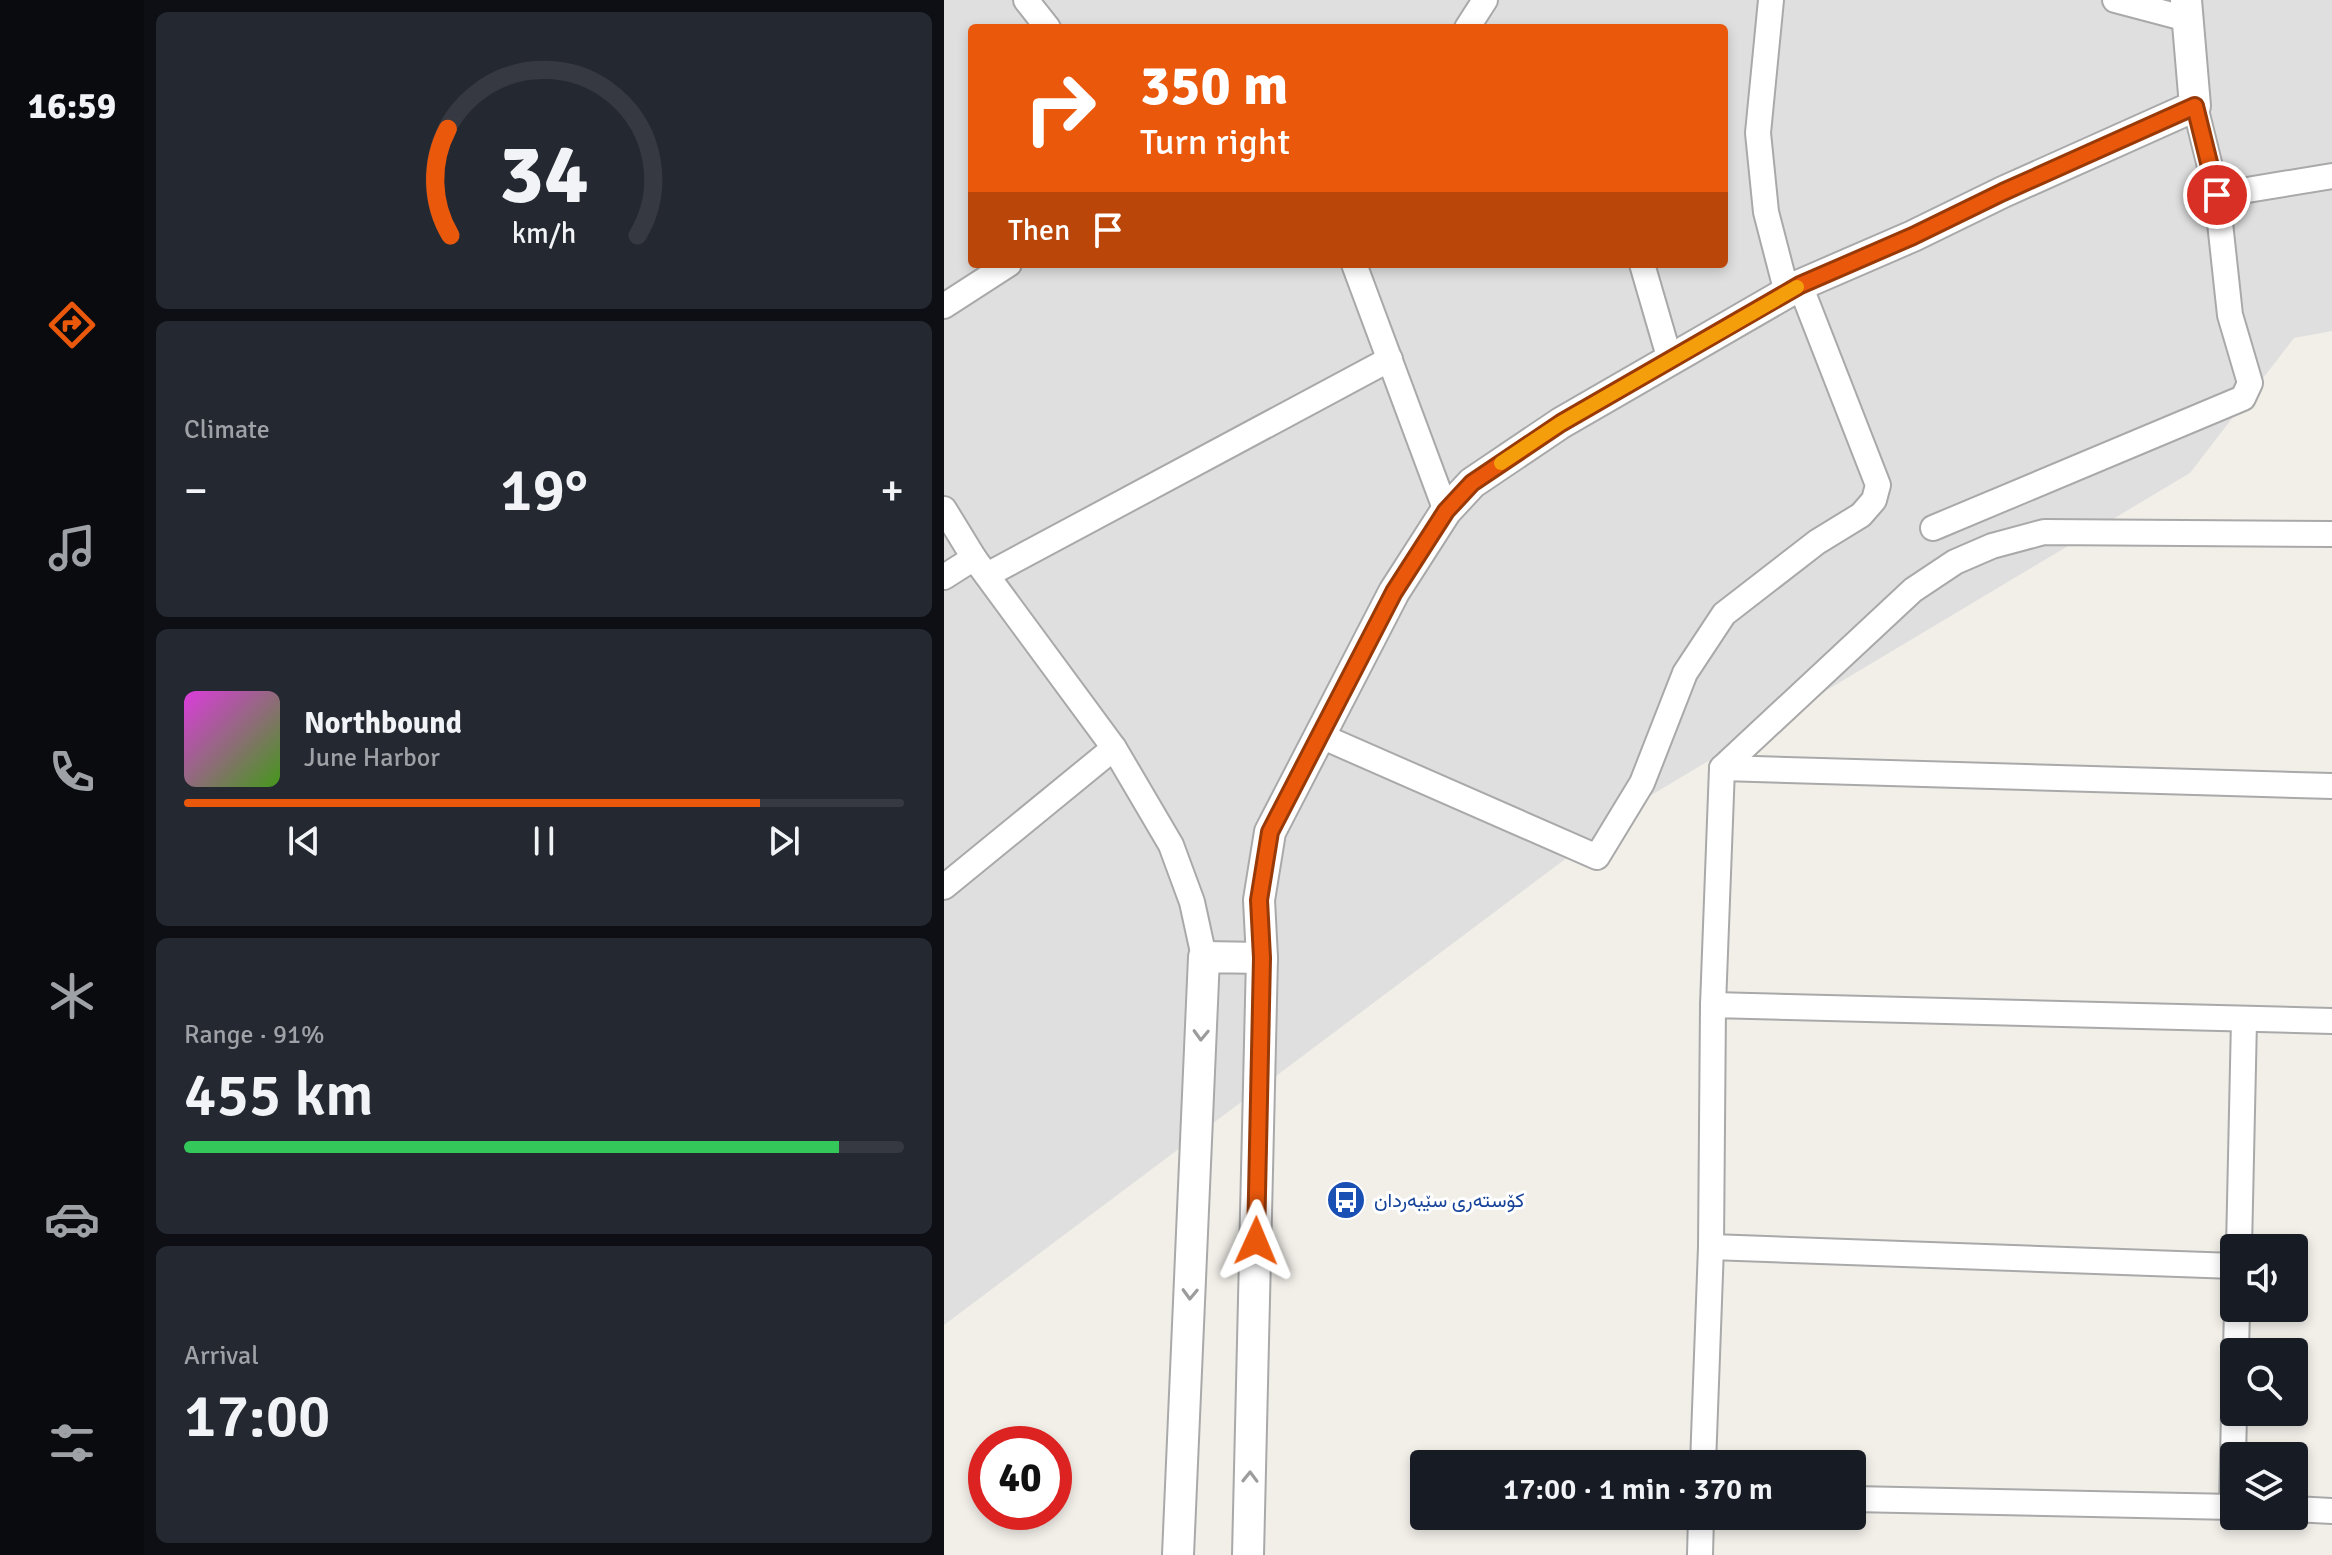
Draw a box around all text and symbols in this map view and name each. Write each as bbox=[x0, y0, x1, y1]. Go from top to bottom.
text: 350 m bbox=[1140, 51, 1288, 120]
icon: right bbox=[1008, 56, 1112, 160]
text: 16:59 bbox=[28, 84, 116, 129]
text: Turn right bbox=[1140, 120, 1290, 165]
text: 34 bbox=[499, 124, 589, 226]
pin bbox=[2183, 161, 2251, 229]
icon: arrive bbox=[2195, 173, 2239, 217]
icon: arrive bbox=[1086, 208, 1130, 252]
text: Then bbox=[1008, 212, 1070, 249]
text: km/h bbox=[512, 216, 576, 251]
icon: directions bbox=[44, 297, 100, 353]
text: Climate bbox=[184, 414, 270, 446]
text: 19° bbox=[500, 454, 588, 528]
text: − bbox=[184, 464, 208, 518]
text: + bbox=[880, 464, 904, 518]
icon: music bbox=[44, 520, 100, 576]
text: Northbound bbox=[304, 705, 462, 742]
text: June Harbor bbox=[304, 742, 440, 774]
icon: phone bbox=[44, 744, 100, 800]
icon: previous bbox=[282, 819, 326, 863]
icon: pause bbox=[522, 819, 566, 863]
icon: next bbox=[762, 819, 806, 863]
icon: climate bbox=[44, 968, 100, 1024]
text: Range · 91% bbox=[184, 1019, 325, 1051]
one-way arrow bbox=[1192, 1029, 1209, 1041]
text: 455 km bbox=[184, 1059, 373, 1133]
bus stop icon: کۆستەری سێبەردان bbox=[1325, 1179, 1367, 1221]
place label: کۆستەری سێبەردان bbox=[1374, 1188, 1524, 1213]
icon: car bbox=[44, 1191, 100, 1247]
position arrow bbox=[1214, 1199, 1298, 1283]
map controls bbox=[2220, 1234, 2308, 1530]
button: sound bbox=[2220, 1234, 2308, 1322]
one-way arrow bbox=[1181, 1288, 1198, 1301]
button: search bbox=[2220, 1338, 2308, 1426]
text: Arrival bbox=[184, 1340, 259, 1372]
text: 17:00 bbox=[184, 1380, 331, 1454]
icon: filters bbox=[44, 1415, 100, 1471]
speed limit sign: 40 bbox=[968, 1426, 1072, 1530]
button: layers bbox=[2220, 1442, 2308, 1530]
one-way arrow bbox=[1241, 1470, 1259, 1483]
text: 17:00 · 1 min · 370 m bbox=[1503, 1471, 1773, 1508]

